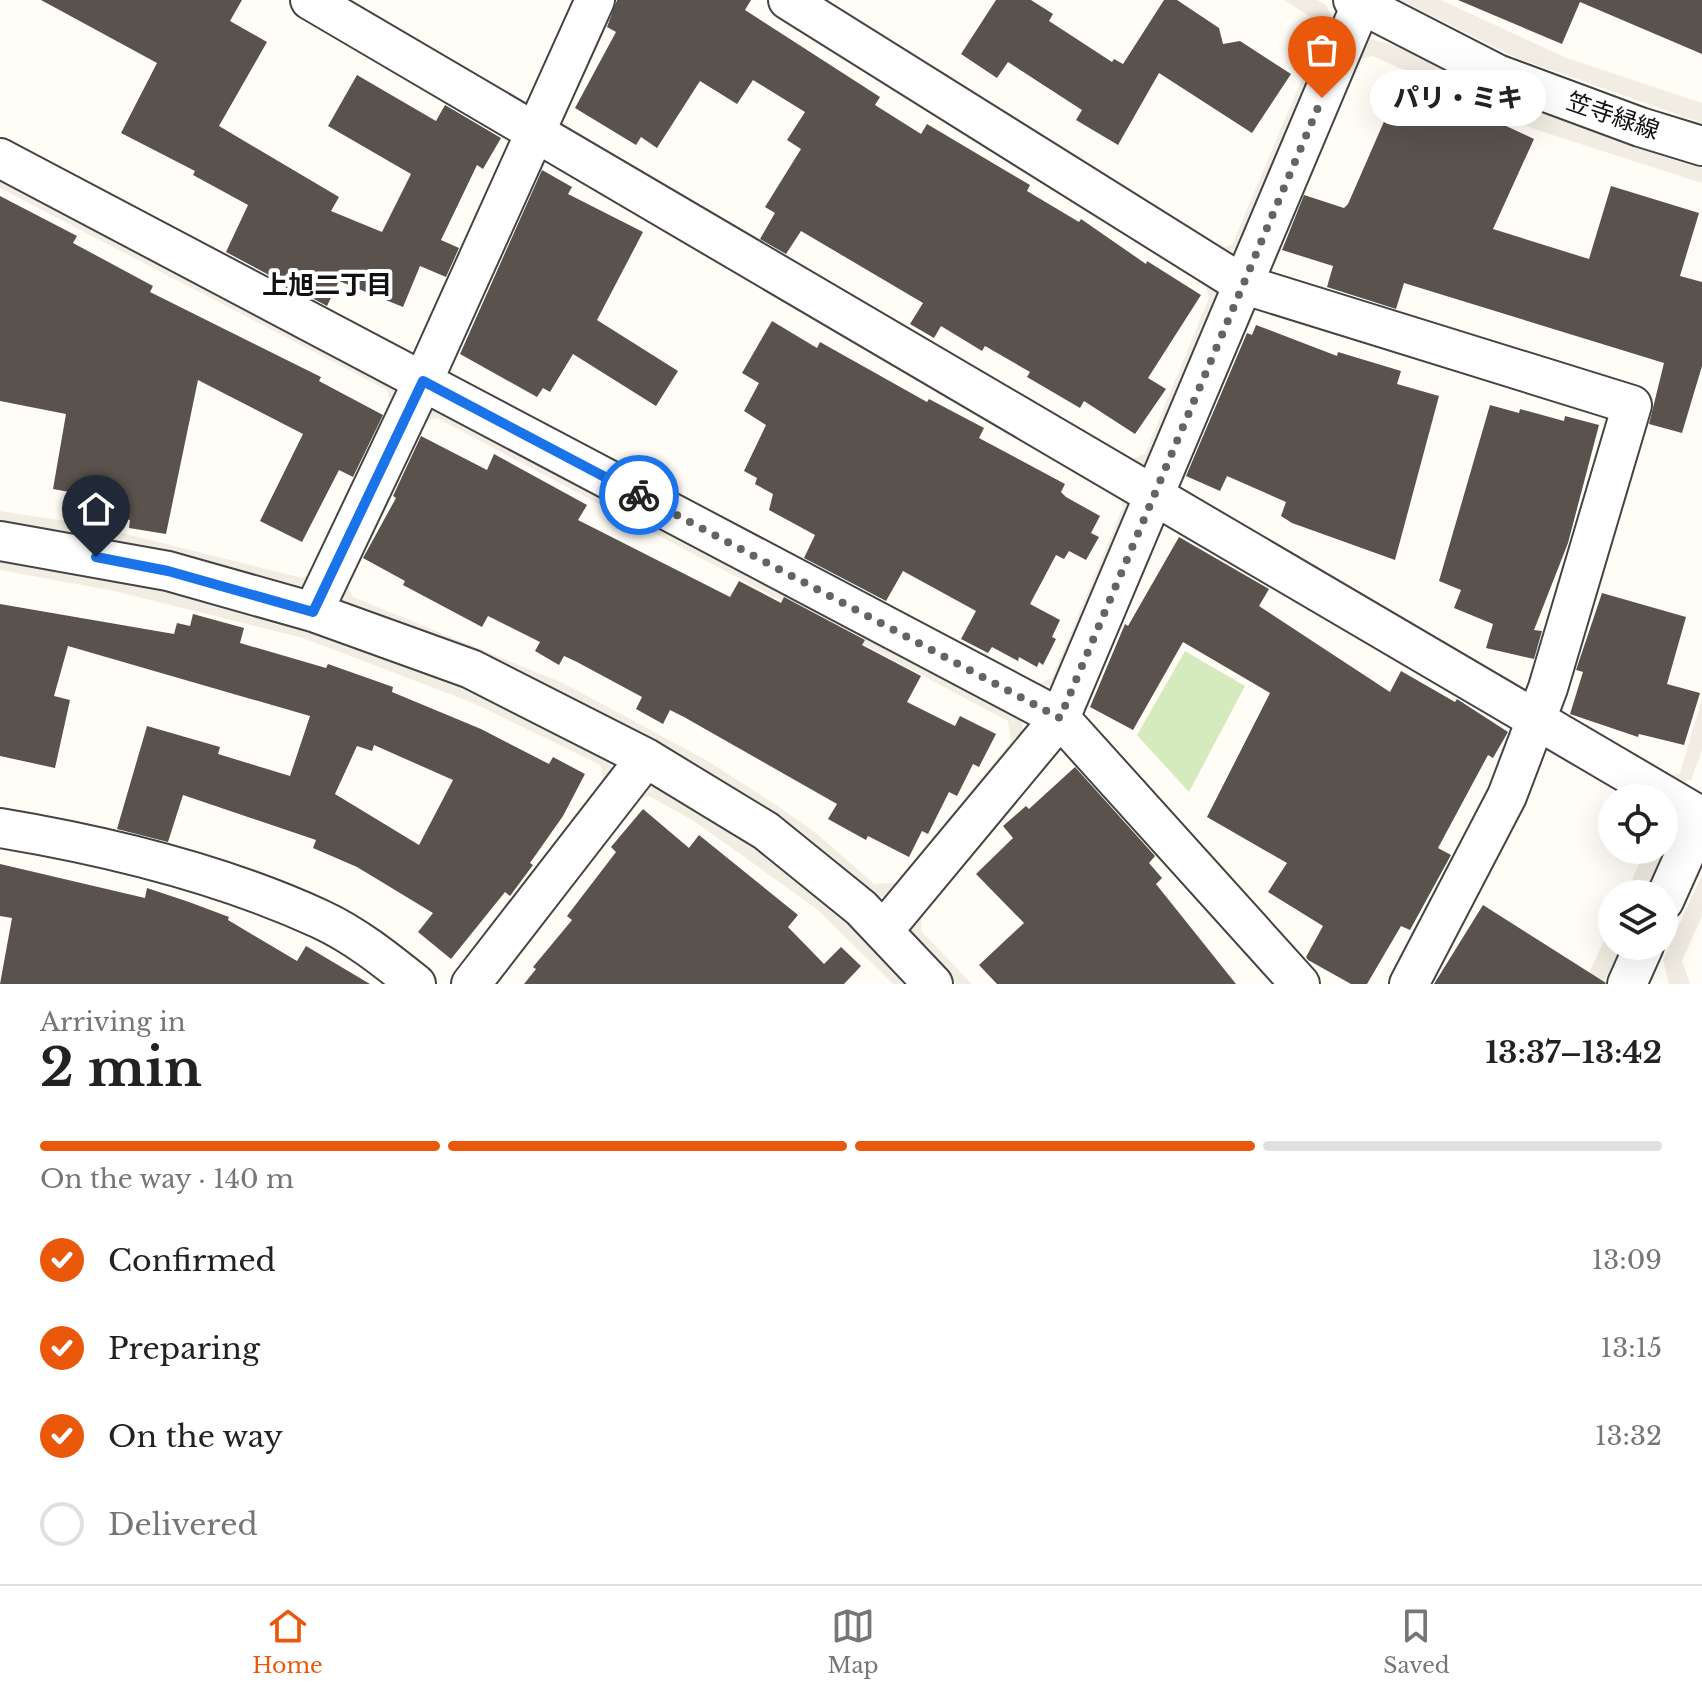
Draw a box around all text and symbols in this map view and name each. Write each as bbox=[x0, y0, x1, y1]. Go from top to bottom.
pin bbox=[1288, 16, 1356, 98]
icon: bag bbox=[1300, 28, 1344, 72]
callout: パリ・ミキ bbox=[1370, 70, 1546, 126]
text: パリ・ミキ bbox=[1393, 82, 1523, 114]
street label: 笠寺緑線 bbox=[1563, 86, 1663, 145]
district label: 上旭二丁目 bbox=[262, 269, 392, 301]
courier bbox=[599, 455, 679, 535]
icon: bike bbox=[617, 473, 661, 517]
pin bbox=[62, 475, 130, 557]
icon: home bbox=[74, 487, 118, 531]
map controls bbox=[1598, 784, 1678, 960]
button: locate bbox=[1598, 784, 1678, 864]
button: layers bbox=[1598, 880, 1678, 960]
text: Arriving in bbox=[40, 1006, 186, 1038]
text: 13:37–13:42 bbox=[1485, 1034, 1662, 1071]
text: 2 min bbox=[40, 1036, 202, 1100]
text: On the way · 140 m bbox=[40, 1163, 294, 1195]
icon: check bbox=[40, 1238, 84, 1282]
text: Confirmed bbox=[108, 1242, 276, 1279]
text: 13:09 bbox=[1592, 1244, 1662, 1276]
icon: check bbox=[40, 1326, 84, 1370]
text: Preparing bbox=[108, 1330, 260, 1367]
text: 13:15 bbox=[1601, 1332, 1662, 1364]
icon: check bbox=[40, 1414, 84, 1458]
text: On the way bbox=[108, 1418, 283, 1455]
text: 13:32 bbox=[1595, 1420, 1662, 1452]
text: Delivered bbox=[108, 1506, 258, 1543]
tab: Home bbox=[252, 1604, 323, 1679]
tab: Map bbox=[827, 1604, 879, 1679]
tab: Saved bbox=[1383, 1604, 1450, 1679]

